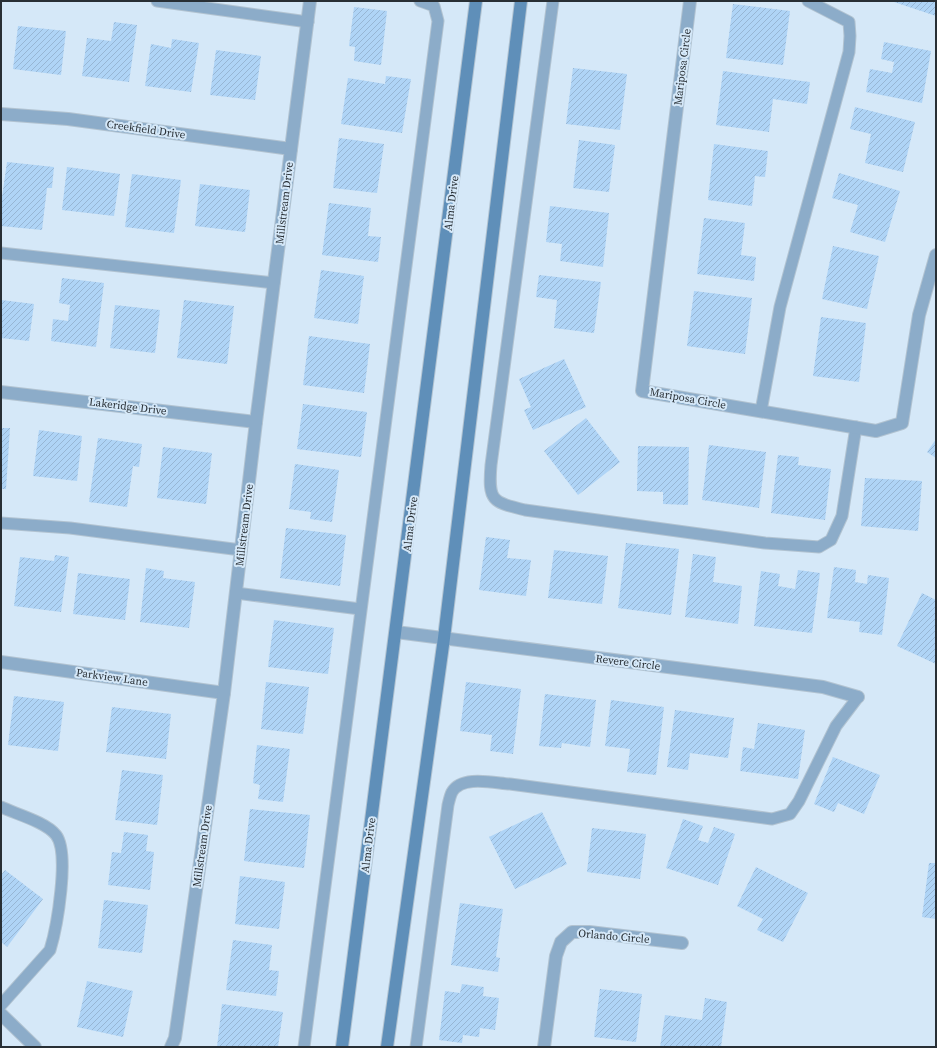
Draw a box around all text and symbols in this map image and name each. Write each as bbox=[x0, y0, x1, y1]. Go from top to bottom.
street label: Mariposa Circle bbox=[670, 27, 695, 106]
street label: Creekfield Drive bbox=[106, 117, 187, 143]
street label: Millstream Drive bbox=[272, 161, 297, 245]
street label: Alma Drive bbox=[441, 174, 462, 231]
street label: Mariposa Circle bbox=[649, 384, 728, 413]
street label: Lakeridge Drive bbox=[88, 394, 168, 419]
street label: Millstream Drive bbox=[232, 483, 257, 567]
street label: Alma Drive bbox=[400, 495, 421, 552]
street label: Revere Circle bbox=[595, 651, 662, 674]
street label: Parkview Lane bbox=[75, 665, 149, 690]
street label: Millstream Drive bbox=[189, 804, 216, 888]
street label: Alma Drive bbox=[358, 816, 379, 873]
street label: Orlando Circle bbox=[578, 926, 651, 947]

